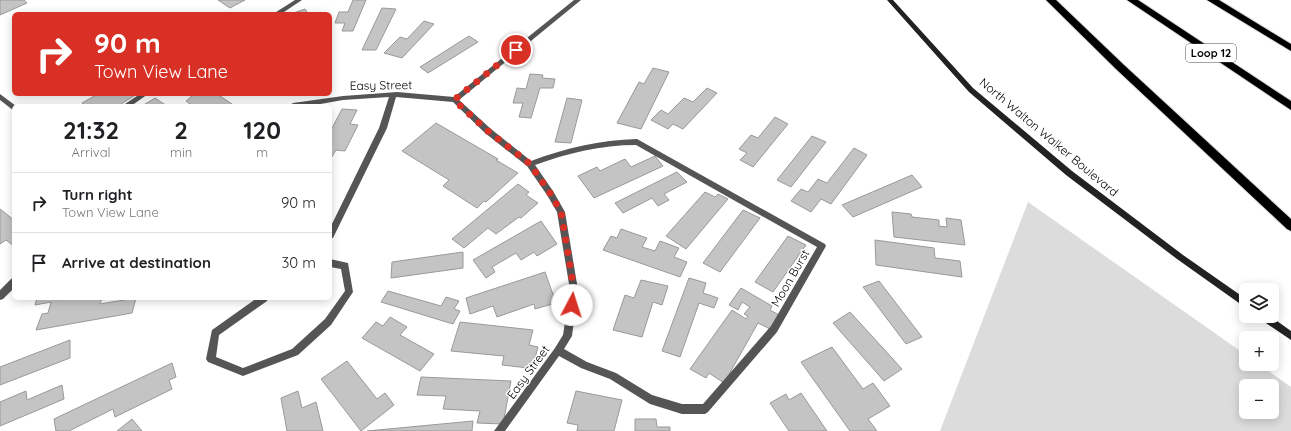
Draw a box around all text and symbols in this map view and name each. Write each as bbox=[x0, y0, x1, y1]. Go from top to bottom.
text: 90 m bbox=[94, 25, 161, 60]
icon: right bbox=[28, 28, 80, 80]
pin bbox=[499, 33, 533, 67]
icon: arrive bbox=[505, 39, 527, 61]
road number: Loop 12 bbox=[1186, 44, 1236, 62]
text: Town View Lane bbox=[94, 60, 228, 83]
street label: North Walton Walker Boulevard bbox=[977, 75, 1121, 199]
street label: Easy Street bbox=[350, 77, 412, 93]
text: 21:32 bbox=[63, 115, 119, 145]
text: 2 bbox=[174, 115, 188, 145]
text: 120 bbox=[243, 115, 281, 145]
text: Arrival bbox=[72, 144, 111, 160]
text: min bbox=[170, 144, 192, 160]
text: m bbox=[256, 144, 268, 160]
text: Turn right bbox=[62, 185, 133, 204]
icon: right bbox=[28, 192, 50, 214]
text: 90 m bbox=[281, 193, 316, 212]
text: Town View Lane bbox=[62, 204, 159, 220]
street label: Moon Burst bbox=[768, 247, 812, 309]
icon: arrive bbox=[28, 252, 50, 274]
text: Arrive at destination bbox=[62, 253, 211, 272]
text: 30 m bbox=[281, 253, 316, 272]
map controls bbox=[1239, 283, 1279, 419]
button: layers bbox=[1239, 283, 1279, 323]
position arrow bbox=[551, 284, 593, 326]
button: + bbox=[1239, 331, 1279, 371]
street label: Easy Street bbox=[504, 342, 552, 402]
button: − bbox=[1239, 379, 1279, 419]

